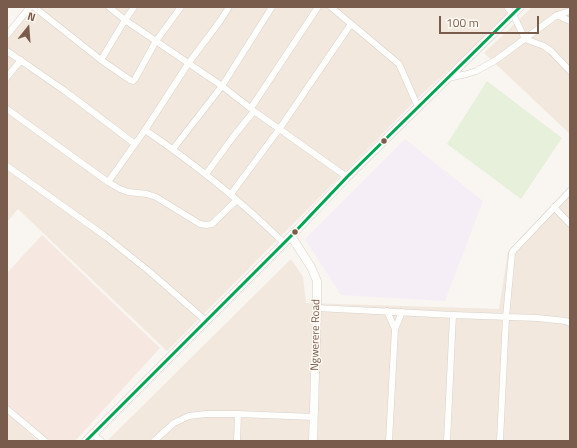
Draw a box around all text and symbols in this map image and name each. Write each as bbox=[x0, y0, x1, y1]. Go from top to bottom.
north arrow bbox=[8, 8, 48, 48]
text: N bbox=[26, 8, 37, 25]
scale bar bbox=[441, 8, 541, 34]
text: 100 m bbox=[446, 13, 479, 32]
unlabelled marker bbox=[379, 136, 389, 146]
unlabelled marker bbox=[290, 227, 300, 237]
street label: Ngwerere Road bbox=[309, 299, 323, 371]

